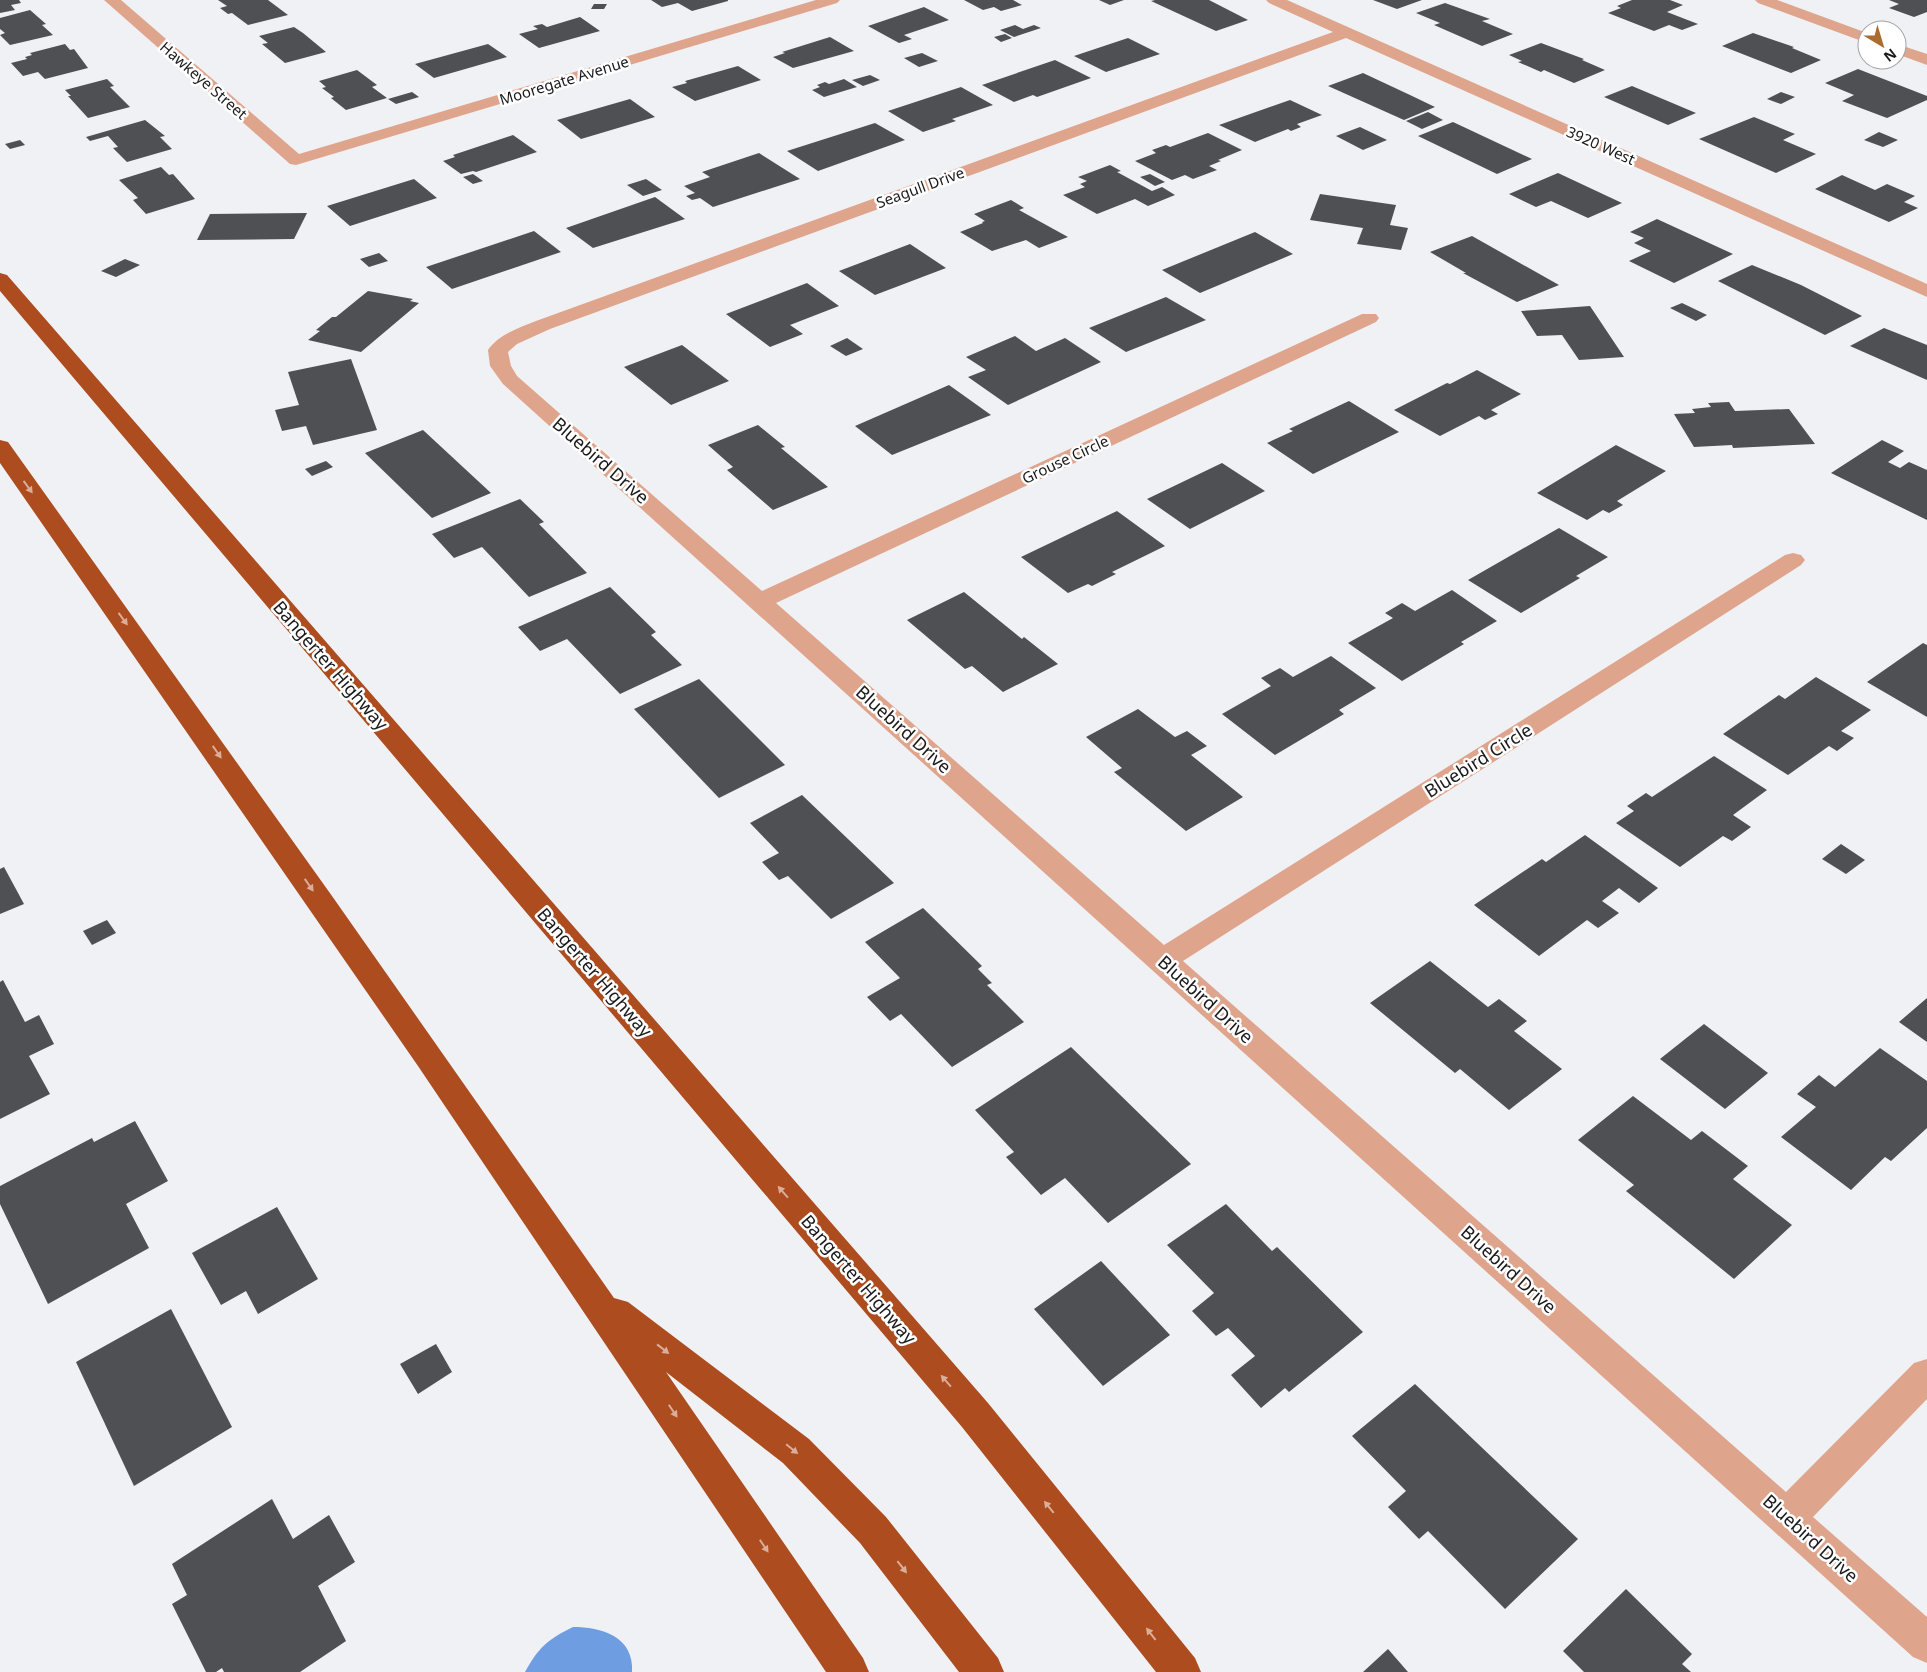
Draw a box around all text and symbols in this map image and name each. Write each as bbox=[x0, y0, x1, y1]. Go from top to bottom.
north arrow bbox=[1857, 20, 1907, 70]
street label: Hawkeye Street bbox=[156, 37, 252, 124]
text: N bbox=[1880, 45, 1901, 67]
street label: Mooregate Avenue bbox=[497, 51, 631, 109]
street label: 3920 West bbox=[1564, 121, 1639, 169]
street label: Seagull Drive bbox=[873, 162, 967, 212]
street label: Bluebird Drive bbox=[548, 411, 654, 509]
street label: Grouse Circle bbox=[1018, 430, 1112, 488]
one-way arrow bbox=[23, 480, 33, 494]
street label: Bangerter Highway bbox=[268, 595, 394, 735]
one-way arrow bbox=[118, 612, 128, 626]
street label: Bluebird Drive bbox=[851, 680, 957, 778]
street label: Bluebird Circle bbox=[1420, 717, 1536, 803]
one-way arrow bbox=[212, 745, 222, 758]
one-way arrow bbox=[304, 878, 314, 892]
street label: Bangerter Highway bbox=[532, 902, 658, 1042]
street label: Bluebird Drive bbox=[1153, 950, 1259, 1048]
one-way arrow bbox=[777, 1186, 789, 1198]
street label: Bangerter Highway bbox=[796, 1209, 922, 1349]
street label: Bluebird Drive bbox=[1456, 1220, 1562, 1318]
one-way arrow bbox=[656, 1344, 669, 1355]
one-way arrow bbox=[940, 1376, 952, 1388]
one-way arrow bbox=[668, 1404, 678, 1418]
one-way arrow bbox=[785, 1443, 798, 1454]
street label: Bluebird Drive bbox=[1758, 1489, 1864, 1587]
one-way arrow bbox=[1043, 1501, 1054, 1514]
one-way arrow bbox=[759, 1539, 769, 1553]
one-way arrow bbox=[897, 1560, 908, 1573]
one-way arrow bbox=[1145, 1628, 1156, 1641]

